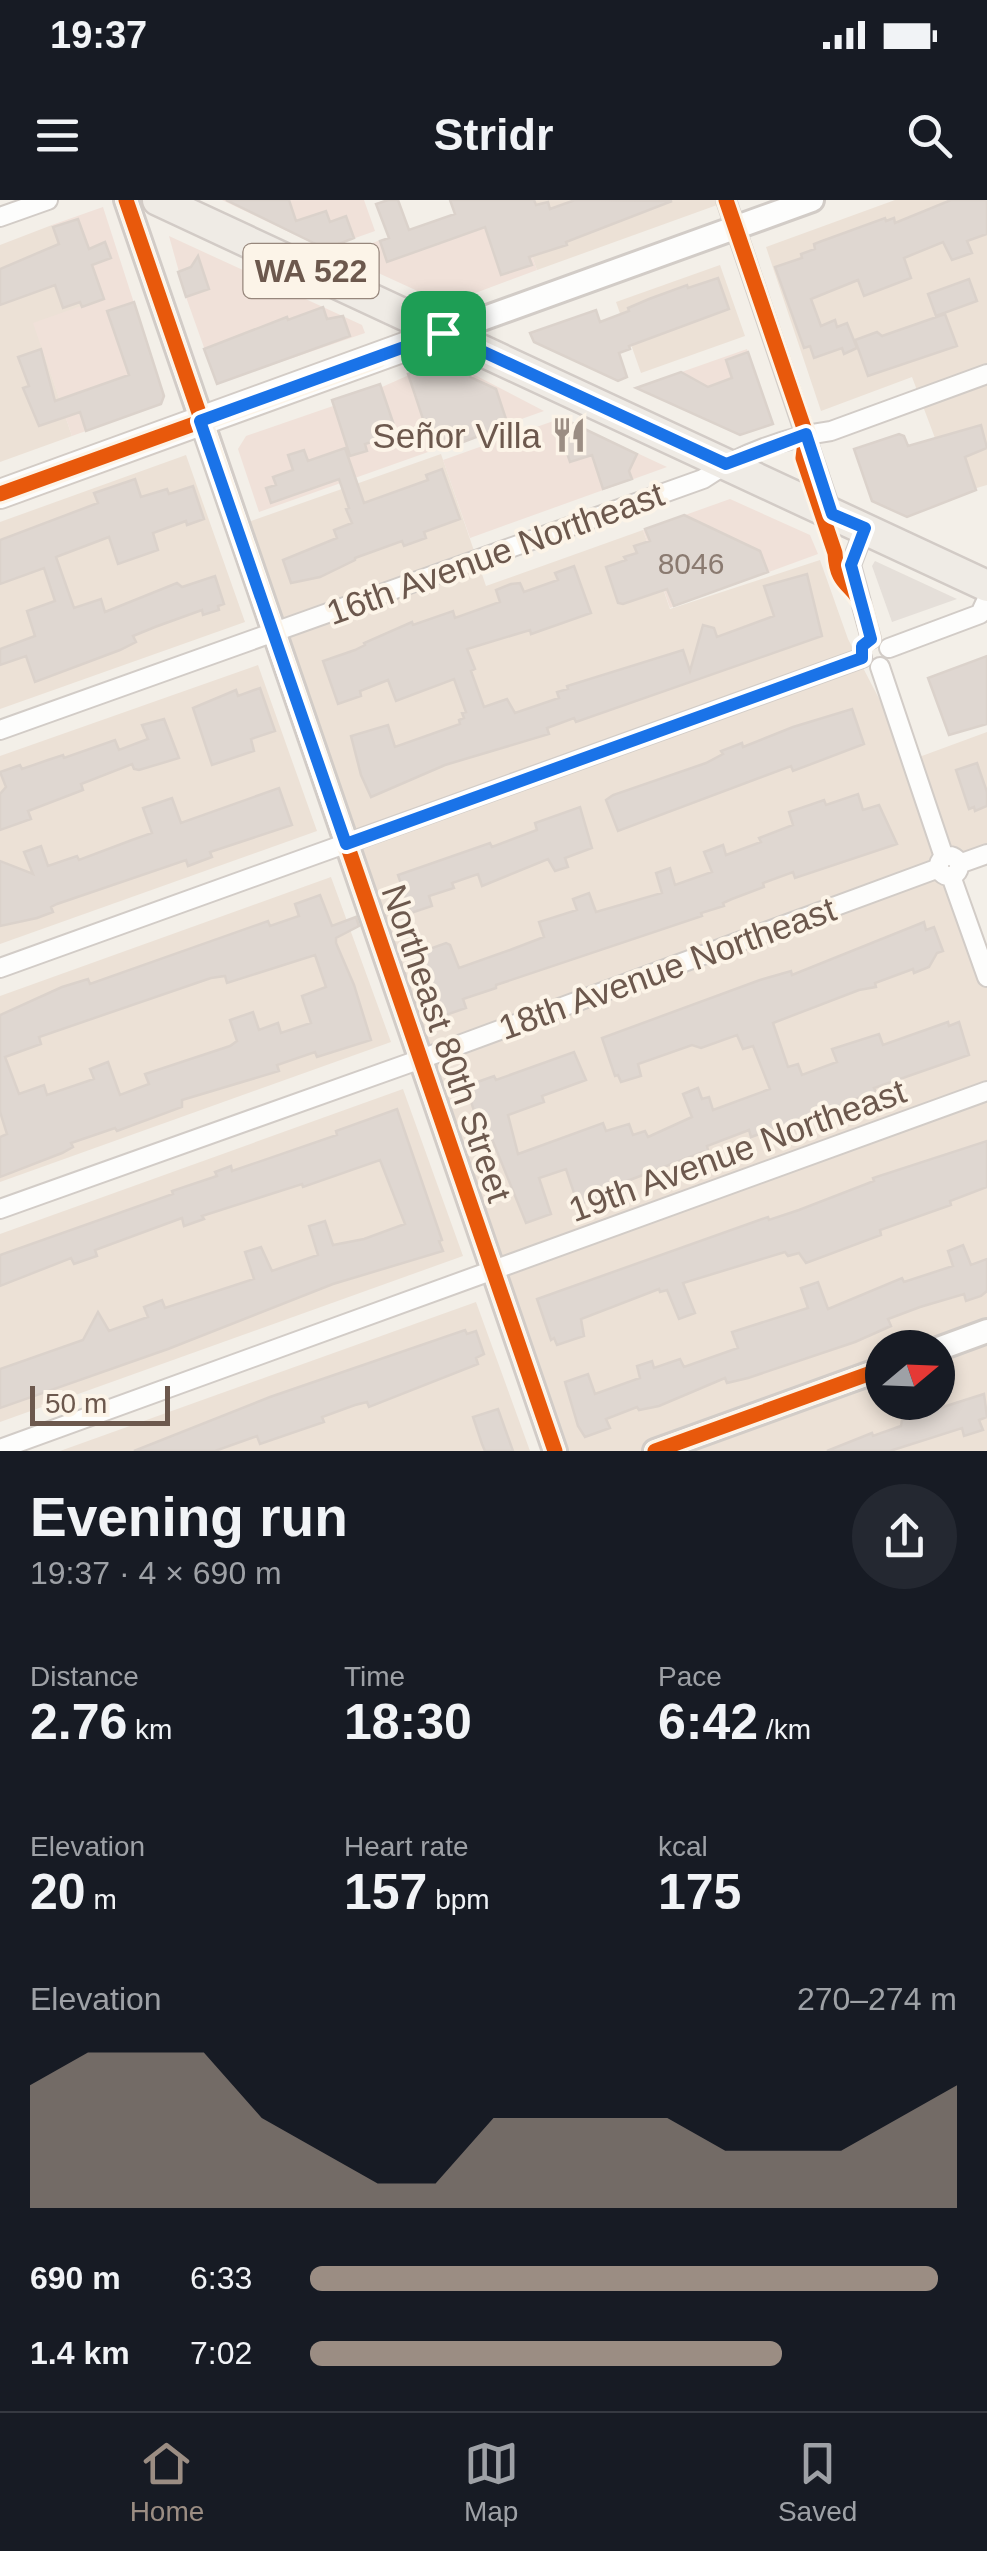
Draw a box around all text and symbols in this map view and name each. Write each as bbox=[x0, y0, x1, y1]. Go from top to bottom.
text: 19:37 bbox=[50, 14, 147, 56]
icon: menu bbox=[30, 108, 85, 163]
icon: search bbox=[902, 108, 957, 163]
text: Stridr bbox=[433, 109, 554, 160]
road number: WA 522 bbox=[244, 244, 378, 298]
pin bbox=[401, 291, 486, 376]
icon: arrive bbox=[416, 306, 471, 361]
place label: Señor Villa bbox=[372, 416, 542, 455]
restaurant icon: Señor Villa bbox=[550, 416, 588, 454]
street label: 16th Avenue Northeast bbox=[321, 474, 669, 632]
house number: 8046 bbox=[658, 547, 724, 580]
street label: Northeast 80th Street bbox=[374, 879, 520, 1207]
street label: 18th Avenue Northeast bbox=[493, 889, 841, 1047]
street label: 19th Avenue Northeast bbox=[563, 1071, 911, 1229]
north arrow bbox=[865, 1330, 955, 1420]
map controls bbox=[865, 1330, 955, 1420]
scale bar bbox=[30, 1381, 170, 1426]
text: 50 m bbox=[45, 1388, 107, 1419]
button: share bbox=[852, 1484, 957, 1589]
text: Evening run bbox=[30, 1486, 348, 1548]
text: 19:37 · 4 × 690 m bbox=[30, 1555, 282, 1591]
text: Distance bbox=[30, 1661, 139, 1692]
text: Time bbox=[344, 1661, 405, 1692]
text: Pace bbox=[658, 1661, 722, 1692]
text: 2.76 bbox=[30, 1694, 127, 1750]
text: 18:30 bbox=[344, 1694, 472, 1750]
text: 6:42 bbox=[658, 1694, 758, 1750]
text: km bbox=[127, 1714, 172, 1745]
text: /km bbox=[758, 1714, 811, 1745]
text: Elevation bbox=[30, 1831, 145, 1862]
text: Heart rate bbox=[344, 1831, 469, 1862]
text: kcal bbox=[658, 1831, 708, 1862]
text: 20 bbox=[30, 1864, 86, 1920]
text: 157 bbox=[344, 1864, 427, 1920]
text: 175 bbox=[658, 1864, 741, 1920]
text: m bbox=[86, 1884, 117, 1915]
text: bpm bbox=[427, 1884, 490, 1915]
text: Elevation bbox=[30, 1981, 162, 2017]
text: 270–274 m bbox=[797, 1981, 957, 2017]
text: 690 m bbox=[30, 2260, 121, 2296]
text: 6:33 bbox=[190, 2260, 252, 2296]
text: 1.4 km bbox=[30, 2335, 130, 2371]
text: 7:02 bbox=[190, 2335, 252, 2371]
tab: Home bbox=[130, 2436, 204, 2528]
tab: Map bbox=[464, 2436, 519, 2528]
tab: Saved bbox=[778, 2436, 857, 2528]

